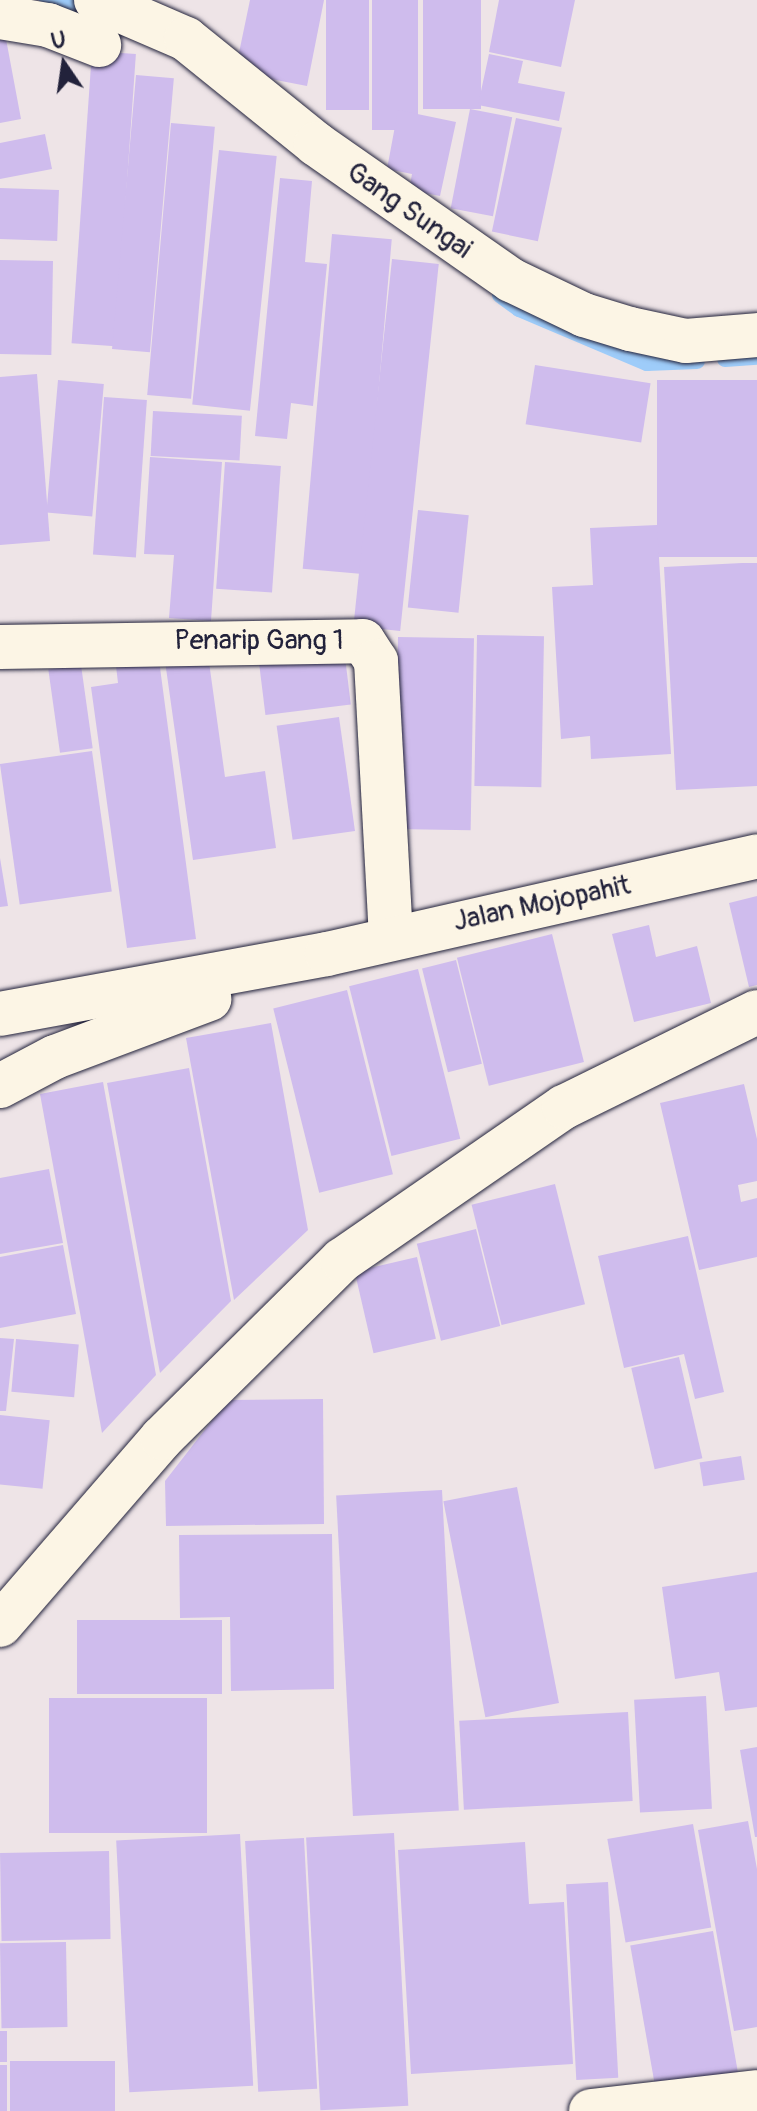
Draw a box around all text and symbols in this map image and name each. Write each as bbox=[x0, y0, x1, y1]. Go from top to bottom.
north arrow bbox=[24, 24, 104, 104]
text: U bbox=[48, 25, 69, 56]
street label: Gang Sungai bbox=[340, 156, 478, 266]
street label: Penarip Gang 1 bbox=[174, 624, 344, 658]
street label: Jalan Mojopahit bbox=[450, 869, 634, 939]

